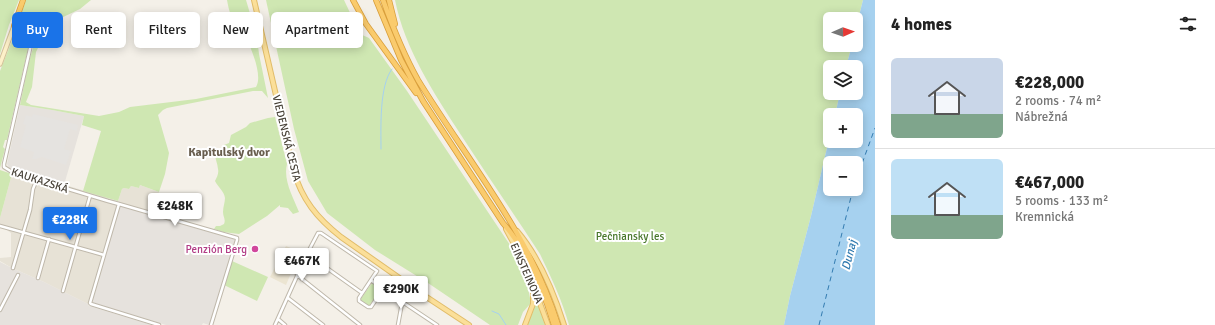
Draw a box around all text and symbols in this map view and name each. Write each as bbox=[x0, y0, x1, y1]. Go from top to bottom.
chip: Buy bbox=[12, 12, 63, 48]
chip: Rent bbox=[71, 12, 126, 48]
chip: Filters bbox=[134, 12, 200, 48]
chip: New bbox=[208, 12, 263, 48]
chip: Apartment bbox=[271, 12, 363, 48]
north arrow bbox=[823, 12, 863, 52]
map controls bbox=[823, 12, 863, 196]
icon: filters bbox=[1177, 13, 1199, 35]
text: 4 homes bbox=[891, 14, 952, 35]
button: layers bbox=[823, 60, 863, 100]
text: €228,000 bbox=[1015, 72, 1084, 93]
icon: home bbox=[923, 74, 971, 122]
street label: VIEDENSKÁ CESTA bbox=[269, 93, 305, 183]
text: 2 rooms · 74 m² bbox=[1015, 93, 1101, 109]
button: + bbox=[823, 108, 863, 148]
text: Nábrežná bbox=[1015, 109, 1068, 125]
district label: Kapitulský dvor bbox=[188, 145, 270, 160]
button: − bbox=[823, 156, 863, 196]
street label: KAUKAZSKÁ bbox=[10, 164, 71, 196]
text: €467,000 bbox=[1015, 172, 1084, 193]
icon: home bbox=[923, 175, 971, 223]
pin: €248K bbox=[147, 193, 203, 227]
text: 5 rooms · 133 m² bbox=[1015, 193, 1108, 209]
text: €248K bbox=[157, 198, 193, 214]
pin: €228K bbox=[42, 207, 98, 241]
text: Kremnická bbox=[1015, 209, 1074, 225]
text: €228K bbox=[52, 212, 88, 228]
park label: Pečniansky les bbox=[596, 230, 664, 243]
water label: Dunaj bbox=[839, 237, 861, 272]
street label: EINSTEINOVA bbox=[507, 241, 546, 306]
place label: Penzión Berg bbox=[186, 243, 247, 256]
marker: Penzión Berg bbox=[250, 244, 260, 254]
pin: €467K bbox=[274, 248, 330, 282]
text: €467K bbox=[284, 253, 320, 269]
pin: €290K bbox=[373, 276, 429, 310]
text: €290K bbox=[383, 281, 419, 297]

